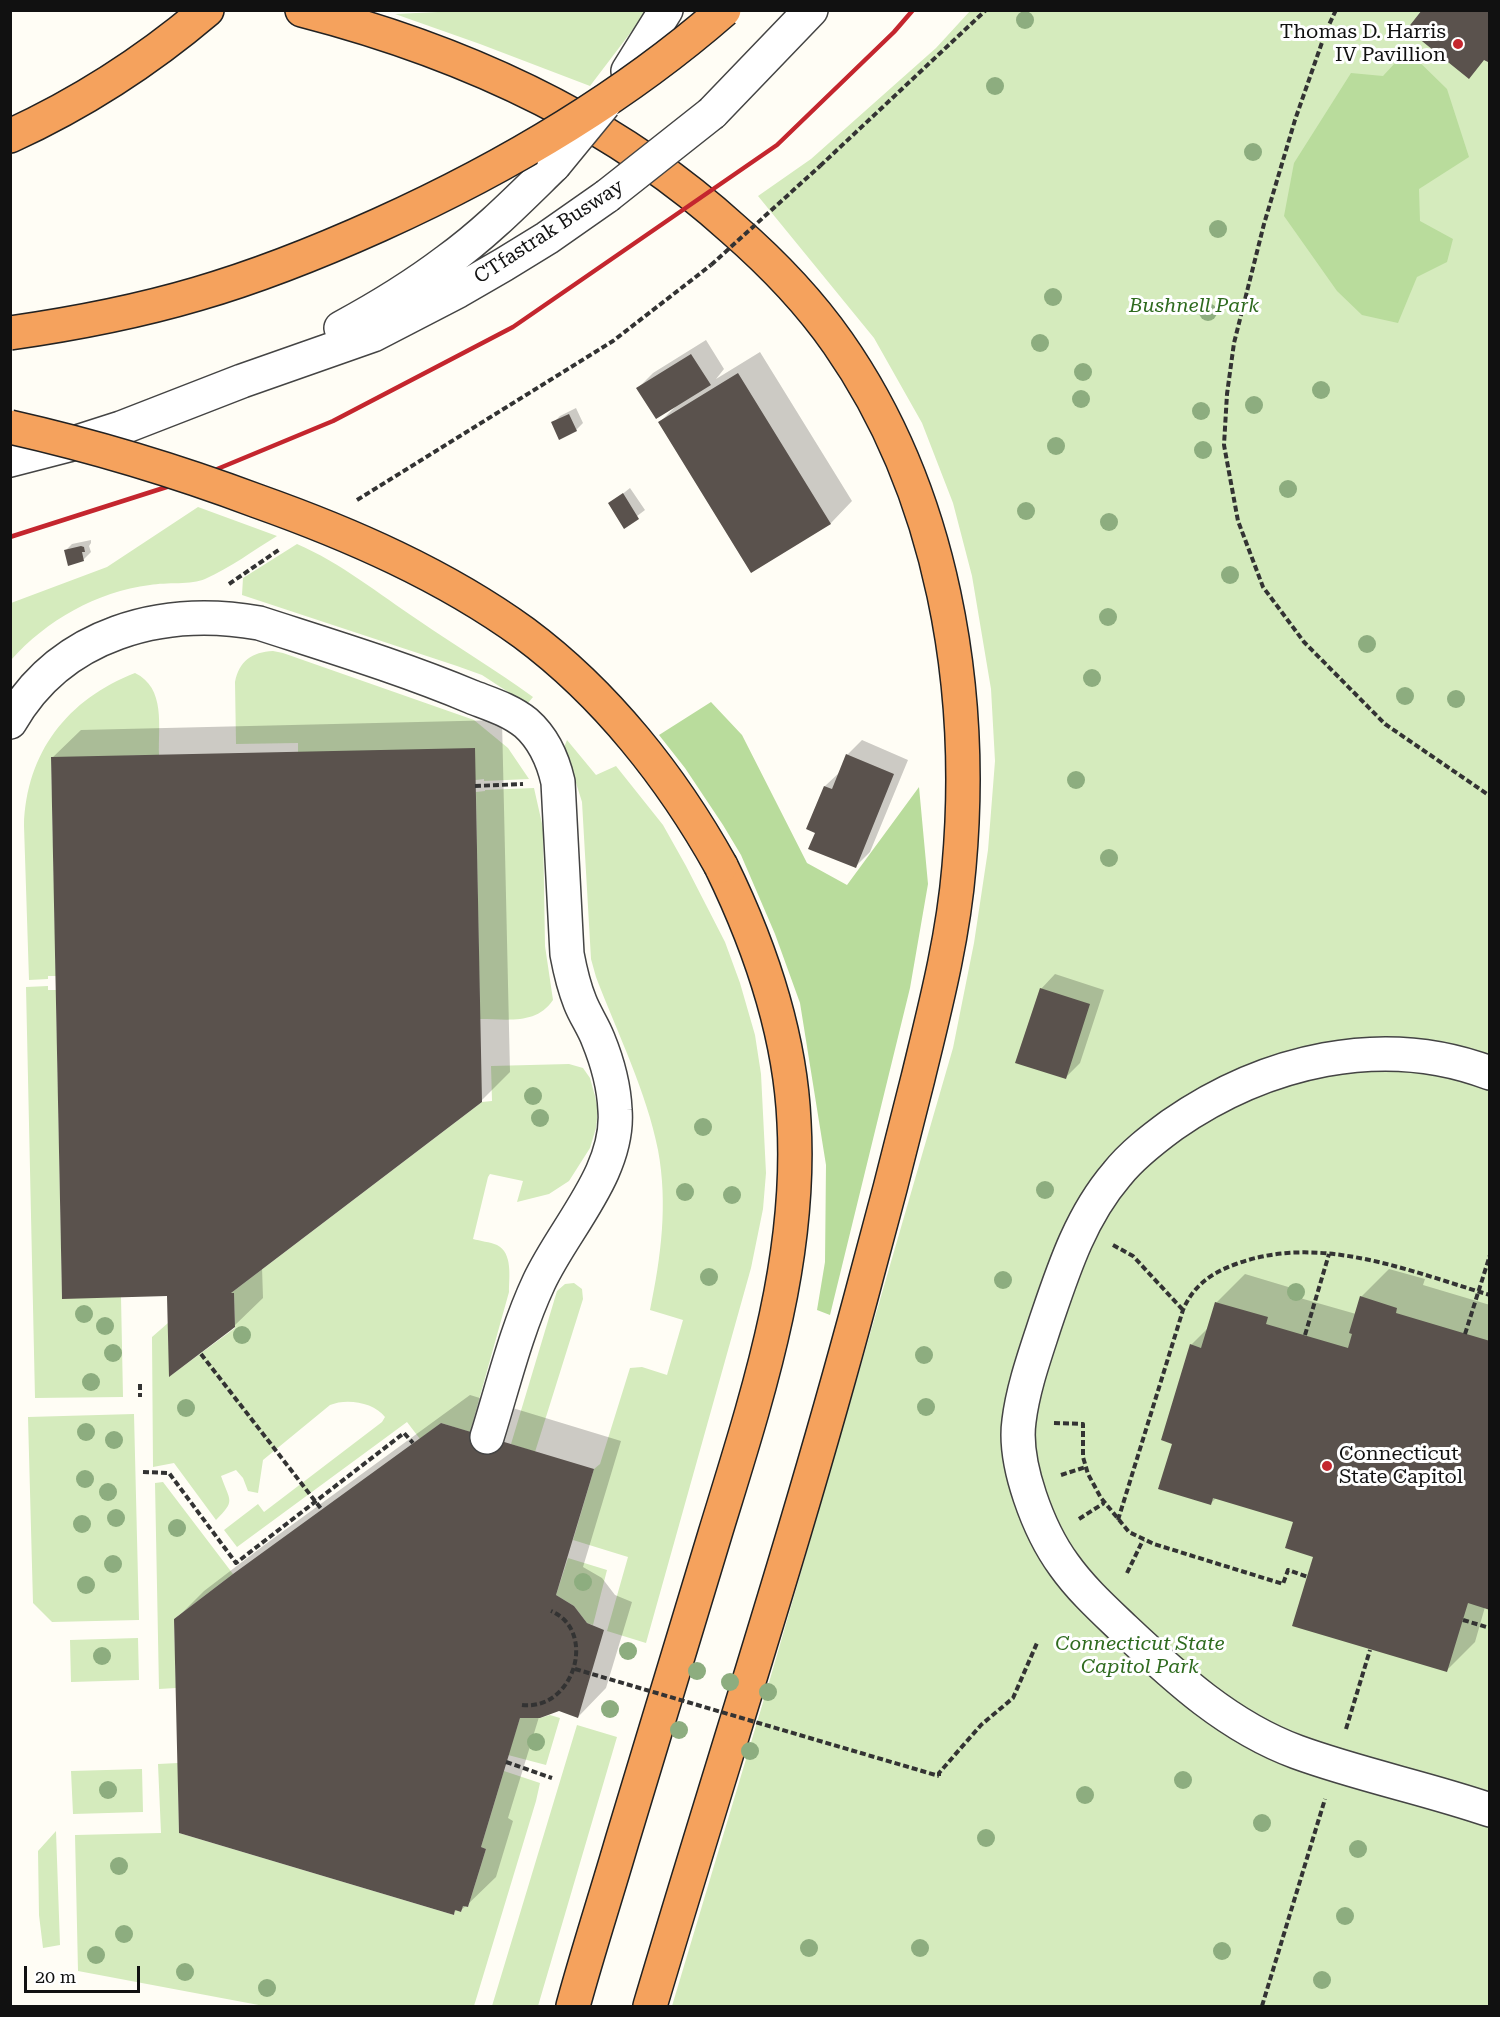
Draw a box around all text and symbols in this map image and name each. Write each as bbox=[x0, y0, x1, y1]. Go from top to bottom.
place label: Thomas D. Harris IV Pavillion bbox=[1280, 20, 1446, 67]
marker: Thomas D. Harris IV Pavillion bbox=[1451, 37, 1465, 51]
street label: CTfastrak Busway bbox=[470, 175, 628, 289]
park label: Bushnell Park bbox=[1129, 294, 1259, 318]
place label: Connecticut State Capitol bbox=[1339, 1442, 1463, 1489]
marker: Connecticut State Capitol bbox=[1320, 1459, 1334, 1473]
park label: Connecticut State Capitol Park bbox=[1055, 1632, 1225, 1679]
scale bar bbox=[27, 1954, 142, 1992]
text: 20 m bbox=[35, 1966, 76, 1987]

